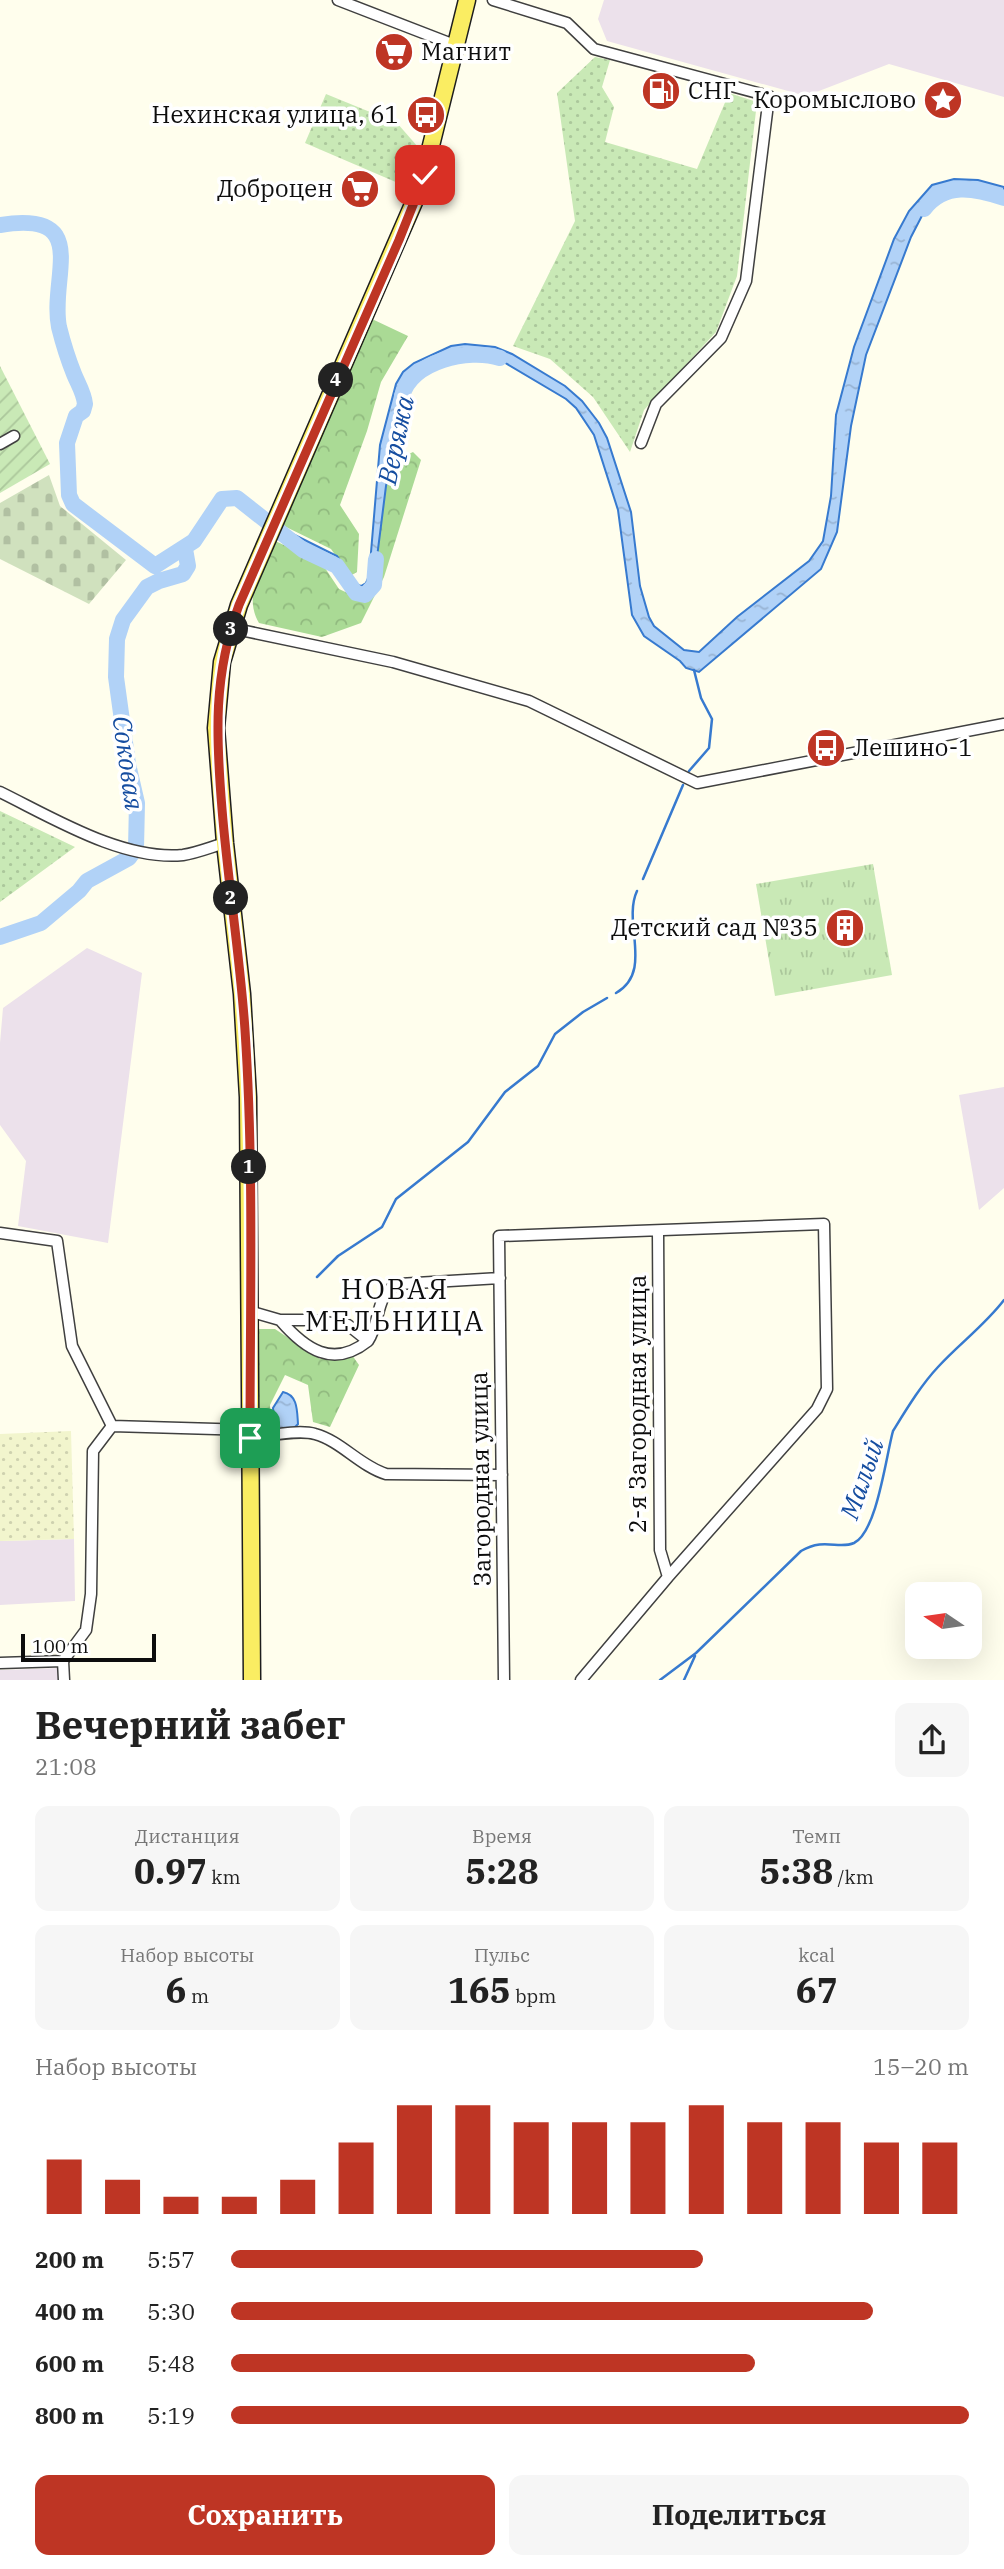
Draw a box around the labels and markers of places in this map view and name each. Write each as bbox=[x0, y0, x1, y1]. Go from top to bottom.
supermarket icon: Магнит bbox=[373, 31, 415, 73]
place label: Магнит bbox=[421, 35, 511, 67]
fuel station icon: СНГ bbox=[640, 70, 682, 112]
place label: СНГ bbox=[688, 74, 736, 106]
place icon: Коромыслово bbox=[922, 79, 964, 121]
place label: Коромыслово bbox=[753, 83, 916, 115]
bus stop icon: Нехинская улица, 61 bbox=[405, 94, 447, 136]
place label: Нехинская улица, 61 bbox=[151, 98, 399, 130]
pin bbox=[395, 145, 455, 205]
supermarket icon: Доброцен bbox=[339, 168, 381, 210]
place label: Доброцен bbox=[217, 172, 333, 204]
pin: 4 bbox=[318, 362, 354, 398]
pin: 3 bbox=[214, 612, 248, 646]
bus stop icon: Лешино-1 bbox=[805, 727, 847, 769]
place label: Лешино-1 bbox=[853, 731, 973, 763]
pin: 2 bbox=[214, 880, 248, 916]
building icon: Детский сад №35 bbox=[824, 907, 866, 949]
place label: Детский сад №35 bbox=[611, 911, 818, 943]
pin: 1 bbox=[232, 1150, 266, 1184]
pin bbox=[220, 1408, 280, 1468]

